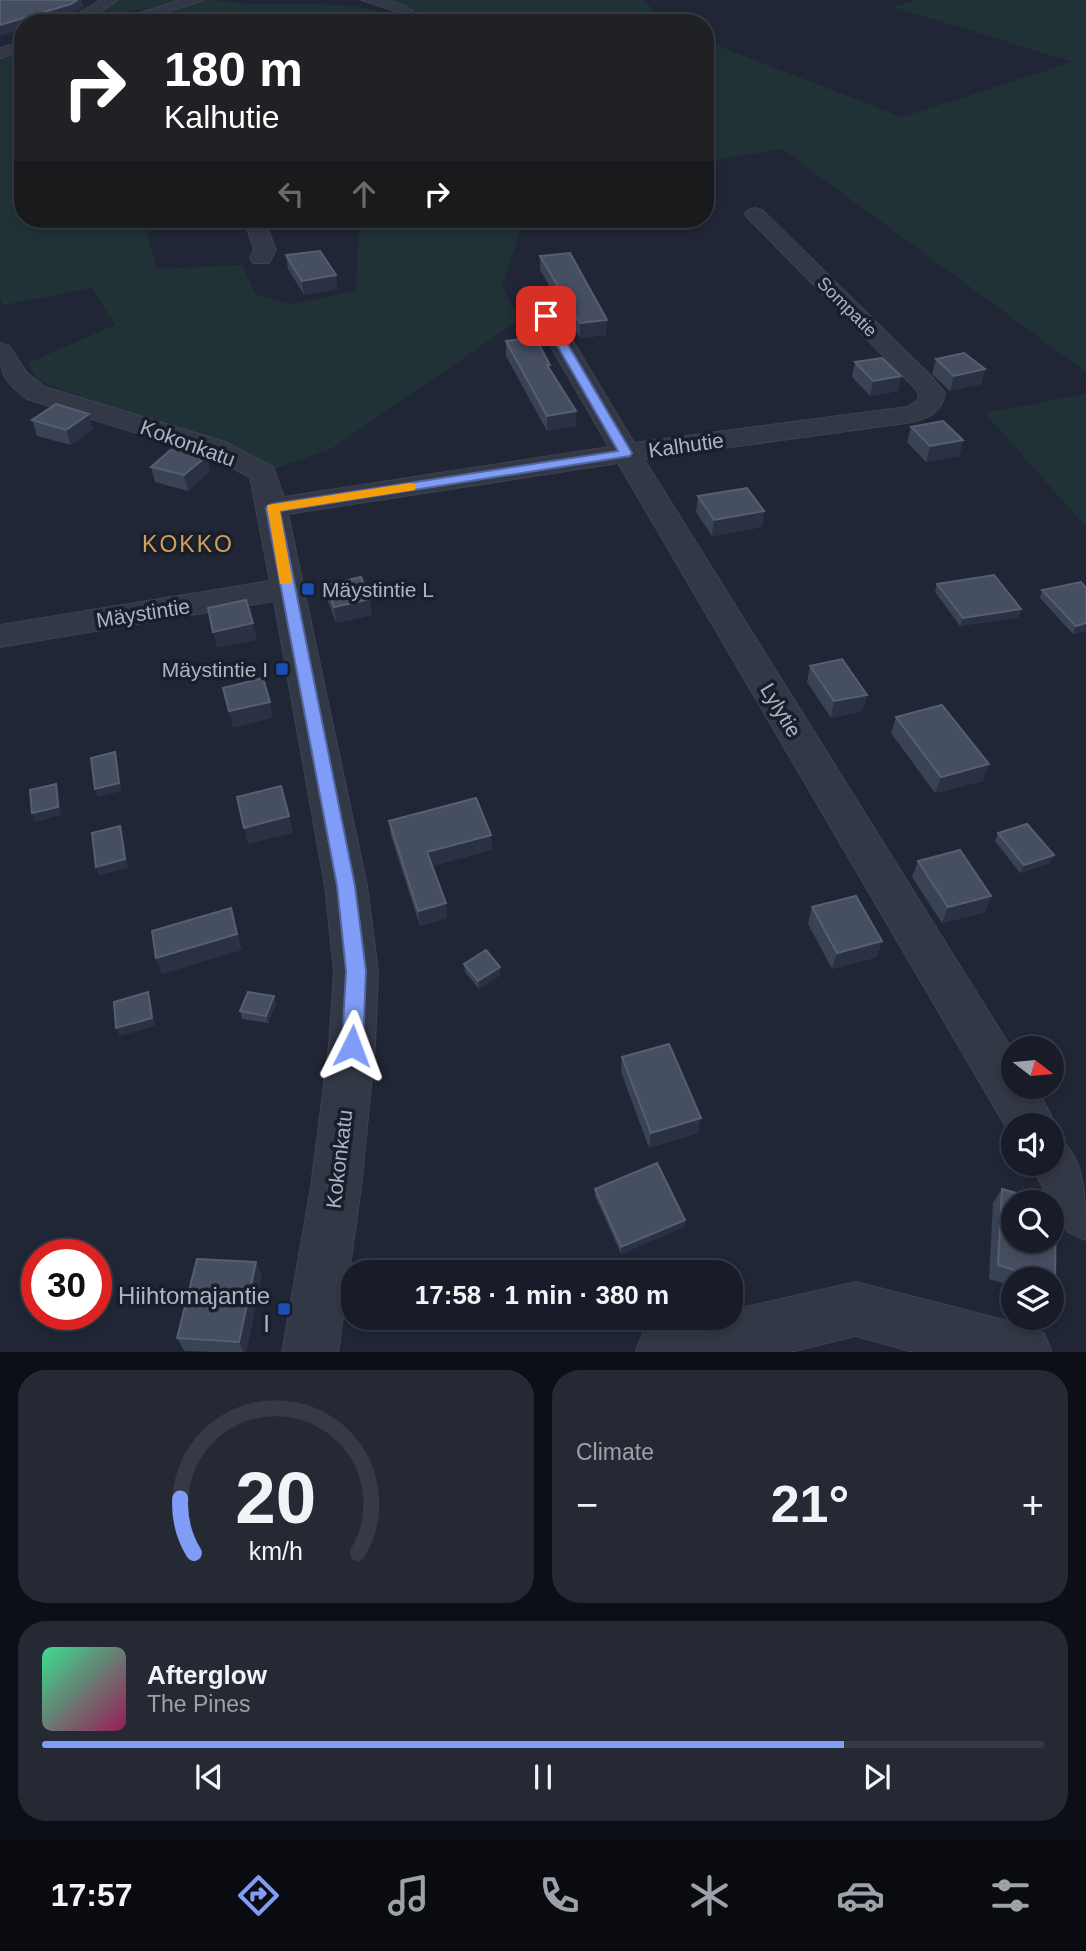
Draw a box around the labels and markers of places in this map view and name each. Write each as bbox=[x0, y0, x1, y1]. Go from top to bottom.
pin bbox=[516, 286, 576, 346]
place label: Mäystintie L bbox=[322, 578, 434, 601]
marker: Mäystintie L bbox=[300, 581, 316, 597]
place label: Mäystintie I bbox=[162, 658, 268, 681]
marker: Mäystintie I bbox=[274, 661, 290, 677]
place label: Hiihtomajantie I bbox=[118, 1282, 270, 1337]
marker: Hiihtomajantie I bbox=[276, 1301, 292, 1317]

